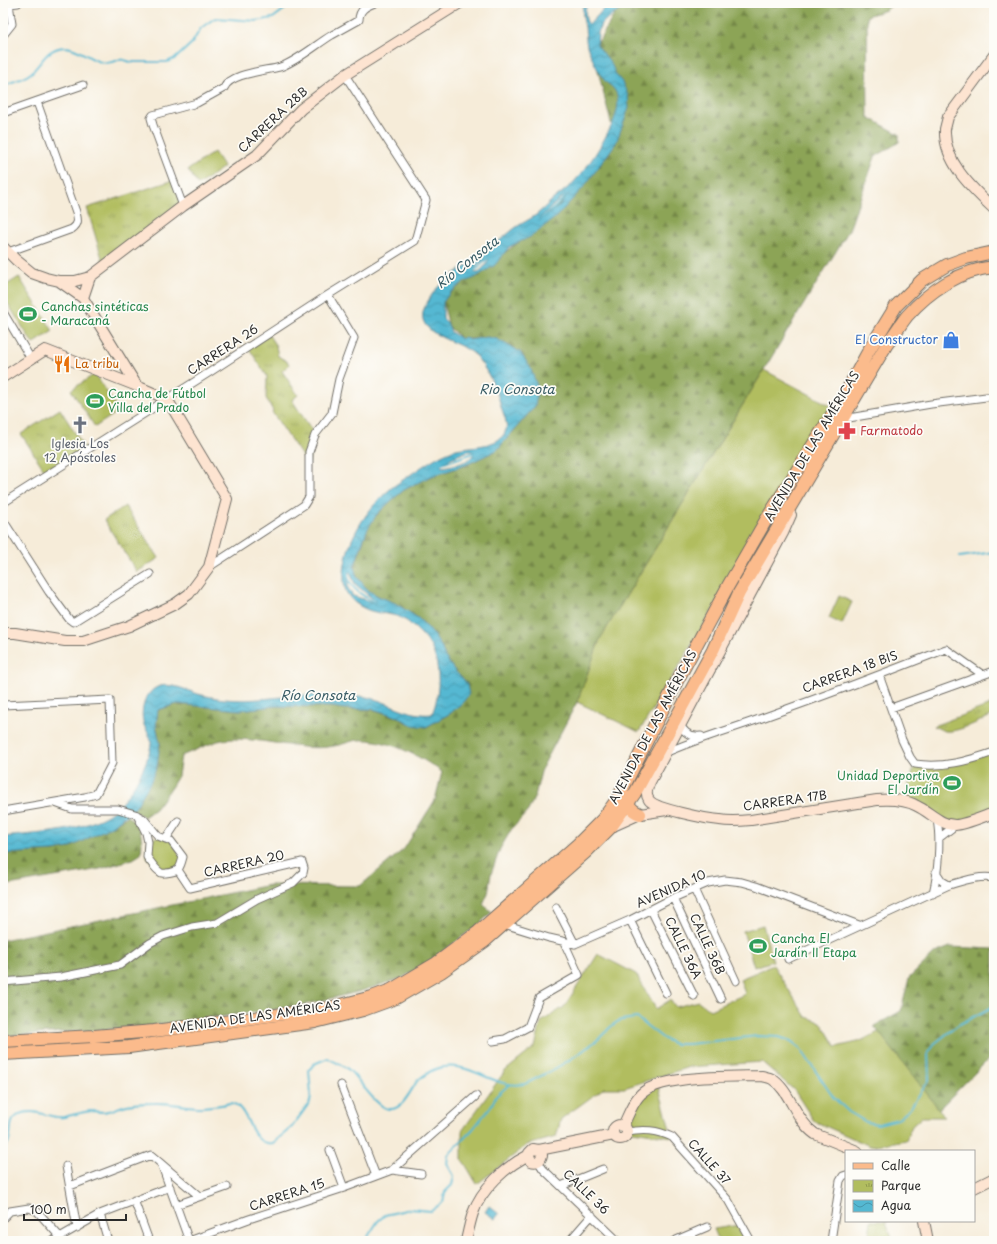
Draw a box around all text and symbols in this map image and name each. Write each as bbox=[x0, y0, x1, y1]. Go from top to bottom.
street label: CARRERA 28B bbox=[234, 82, 311, 156]
water label: Río Consota bbox=[431, 231, 503, 292]
place label: Canchas sintéticas - Maracaná bbox=[41, 297, 149, 329]
sports icon: Canchas sintéticas - Maracaná bbox=[18, 304, 38, 324]
street label: CARRERA 26 bbox=[183, 319, 261, 379]
place label: El Constructor bbox=[855, 330, 938, 348]
shop icon: El Constructor bbox=[941, 330, 961, 350]
restaurant icon: La tribu bbox=[52, 354, 72, 374]
place label: La tribu bbox=[75, 354, 119, 372]
street label: AVENIDA DE LAS AMÉRICAS bbox=[759, 367, 863, 524]
water label: Rio Consota bbox=[479, 379, 556, 398]
place label: Cancha de Fútbol Villa del Prado bbox=[108, 384, 206, 416]
sports icon: Cancha de Fútbol Villa del Prado bbox=[85, 391, 105, 411]
church icon: Iglesia Los 12 Apóstoles bbox=[70, 415, 90, 435]
pharmacy icon: Farmatodo bbox=[837, 421, 857, 441]
place label: Farmatodo bbox=[860, 421, 923, 439]
place label: Iglesia Los 12 Apóstoles bbox=[44, 434, 117, 466]
street label: CARRERA 18 BIS bbox=[799, 645, 900, 697]
street label: AVENIDA DE LAS AMÉRICAS bbox=[604, 646, 701, 807]
water label: Río Consota bbox=[281, 685, 356, 704]
place label: Unidad Deportiva El Jardín bbox=[837, 766, 939, 798]
sports icon: Unidad Deportiva El Jardín bbox=[942, 773, 962, 793]
street label: CARRERA 17B bbox=[742, 785, 828, 815]
street label: CARRERA 20 bbox=[202, 845, 286, 881]
street label: AVENIDA 10 bbox=[633, 865, 709, 912]
street label: CALLE 36B bbox=[686, 910, 730, 977]
street label: CALLE 36A bbox=[661, 913, 707, 982]
place label: Cancha El Jardín II Etapa bbox=[771, 929, 857, 961]
sports icon: Cancha El Jardín II Etapa bbox=[748, 936, 768, 956]
street label: AVENIDA DE LAS AMÉRICAS bbox=[168, 995, 341, 1037]
street label: CALLE 37 bbox=[684, 1134, 736, 1189]
legend bbox=[845, 1150, 975, 1222]
text: Calle bbox=[881, 1156, 911, 1174]
street label: CALLE 36 bbox=[560, 1165, 614, 1218]
street label: CARRERA 15 bbox=[247, 1173, 327, 1215]
text: Parque bbox=[881, 1176, 921, 1194]
scale bar bbox=[24, 1196, 126, 1222]
text: Agua bbox=[881, 1196, 912, 1214]
text: 100 m bbox=[30, 1200, 67, 1218]

